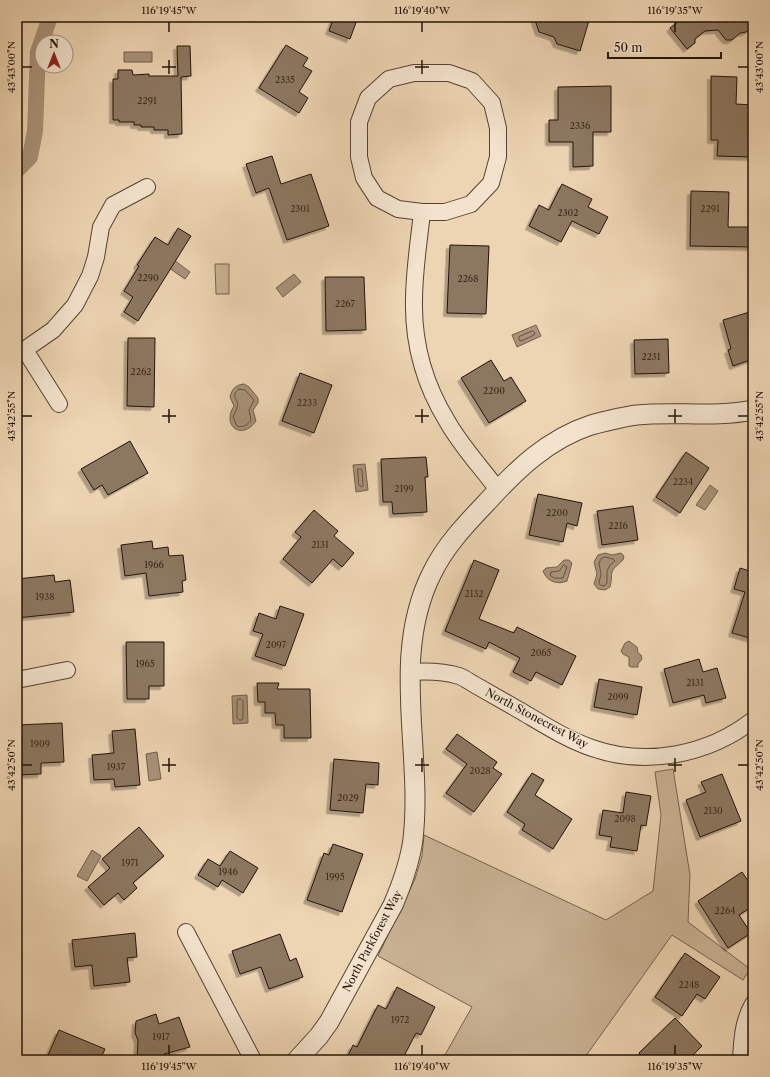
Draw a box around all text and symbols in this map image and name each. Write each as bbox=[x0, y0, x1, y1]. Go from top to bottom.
text: 116°19'45"W bbox=[142, 4, 198, 17]
text: 116°19'40"W bbox=[394, 4, 451, 17]
text: 116°19'35"W bbox=[647, 4, 704, 17]
north arrow bbox=[34, 34, 74, 74]
scale bar bbox=[608, 34, 721, 60]
text: N bbox=[49, 37, 59, 51]
text: 50 m bbox=[614, 40, 643, 55]
text: 43°43'00"N bbox=[5, 41, 18, 93]
text: 43°43'00"N bbox=[753, 41, 766, 93]
house number: 2335 bbox=[275, 74, 295, 85]
house number: 2291 bbox=[137, 95, 157, 106]
house number: 2336 bbox=[570, 120, 590, 131]
house number: 2301 bbox=[290, 203, 310, 214]
house number: 2291 bbox=[700, 203, 720, 214]
house number: 2302 bbox=[557, 207, 579, 218]
house number: 2290 bbox=[137, 272, 159, 283]
house number: 2268 bbox=[458, 273, 478, 284]
house number: 2267 bbox=[335, 298, 356, 309]
house number: 2231 bbox=[641, 351, 661, 362]
house number: 2262 bbox=[131, 366, 151, 377]
house number: 2200 bbox=[483, 385, 505, 396]
text: 43°42'55"N bbox=[5, 391, 18, 441]
text: 43°42'55"N bbox=[753, 391, 766, 441]
house number: 2233 bbox=[297, 397, 317, 408]
house number: 2234 bbox=[673, 476, 693, 487]
house number: 2199 bbox=[394, 483, 414, 494]
house number: 2200 bbox=[546, 507, 568, 518]
house number: 2216 bbox=[608, 520, 628, 531]
house number: 2131 bbox=[311, 539, 329, 550]
house number: 1966 bbox=[144, 559, 164, 570]
house number: 2132 bbox=[464, 588, 484, 599]
house number: 1938 bbox=[35, 591, 55, 602]
house number: 2097 bbox=[266, 639, 287, 650]
house number: 2065 bbox=[530, 647, 552, 658]
house number: 1965 bbox=[135, 658, 155, 669]
house number: 2131 bbox=[686, 677, 704, 688]
street label: North Stonecrest Way bbox=[483, 685, 592, 751]
house number: 2099 bbox=[607, 691, 629, 702]
house number: 1909 bbox=[30, 738, 50, 749]
text: 43°42'50"N bbox=[5, 739, 18, 791]
text: 43°42'50"N bbox=[753, 739, 766, 791]
house number: 1937 bbox=[107, 761, 126, 772]
house number: 2028 bbox=[469, 765, 491, 776]
house number: 2029 bbox=[337, 792, 359, 803]
house number: 2130 bbox=[703, 805, 723, 816]
house number: 2098 bbox=[614, 813, 636, 824]
house number: 1971 bbox=[121, 857, 139, 868]
house number: 1946 bbox=[218, 866, 238, 877]
house number: 1995 bbox=[325, 871, 345, 882]
street label: North Parkforest Way bbox=[339, 887, 405, 994]
house number: 2264 bbox=[715, 905, 735, 916]
house number: 2248 bbox=[679, 979, 699, 990]
house number: 1972 bbox=[391, 1014, 409, 1025]
house number: 1917 bbox=[152, 1031, 170, 1042]
text: 116°19'45"W bbox=[142, 1060, 198, 1073]
text: 116°19'40"W bbox=[394, 1060, 451, 1073]
text: 116°19'35"W bbox=[647, 1060, 704, 1073]

